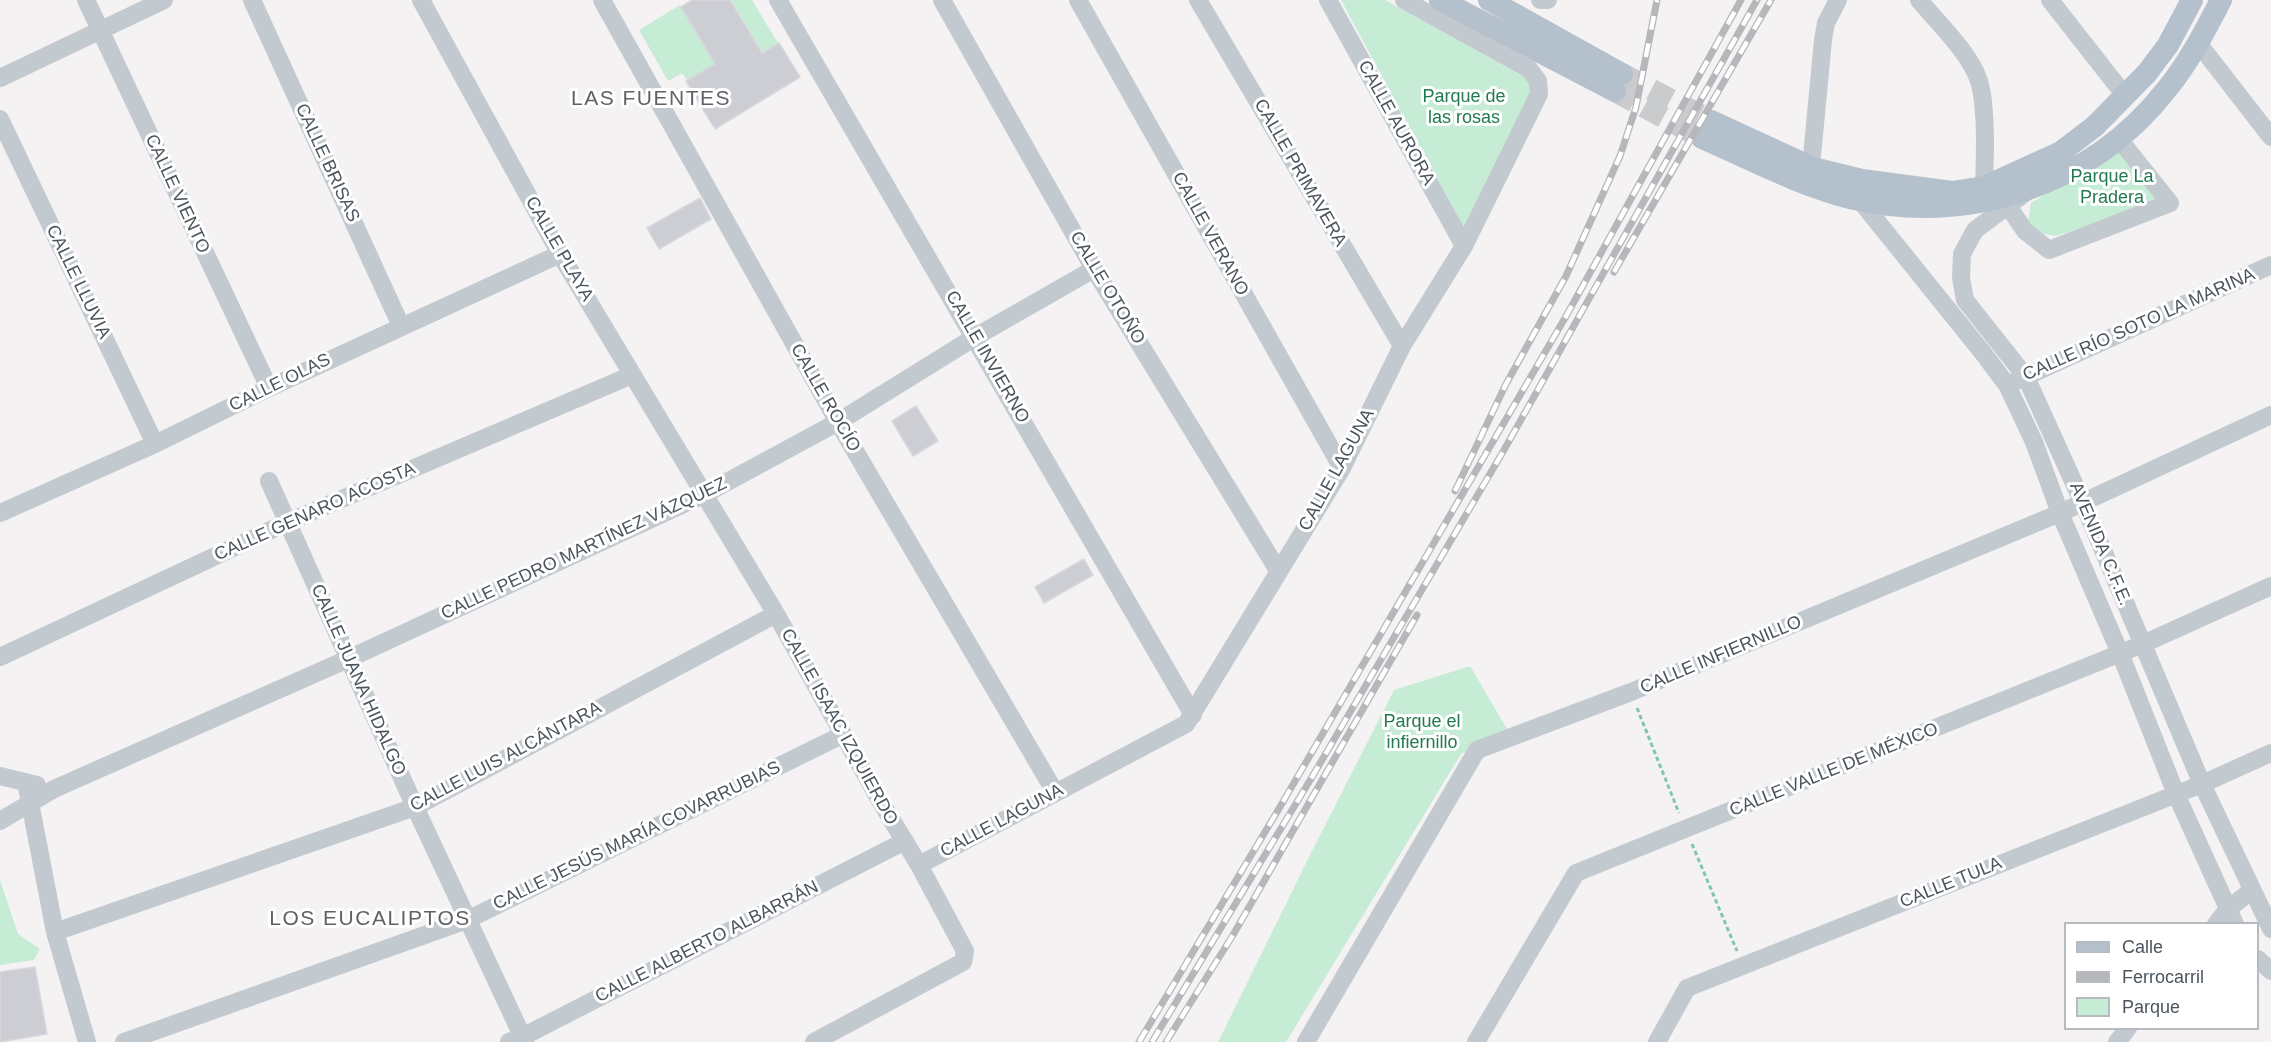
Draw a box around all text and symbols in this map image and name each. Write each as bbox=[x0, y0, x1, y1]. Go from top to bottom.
street label: CALLE AURORA bbox=[1353, 57, 1439, 189]
district label: LAS FUENTES bbox=[571, 86, 731, 112]
park label: Parque de las rosas bbox=[1422, 86, 1506, 128]
street label: CALLE PRIMAVERA bbox=[1249, 95, 1351, 251]
street label: CALLE BRISAS bbox=[290, 100, 364, 226]
street label: CALLE VIENTO bbox=[140, 131, 214, 257]
park label: Parque La Pradera bbox=[2070, 166, 2154, 208]
street label: CALLE VERANO bbox=[1167, 168, 1253, 300]
street label: CALLE PLAYA bbox=[520, 193, 598, 305]
street label: CALLE LLUVIA bbox=[41, 222, 115, 342]
street label: CALLE OTOÑO bbox=[1065, 228, 1149, 348]
street label: CALLE RÍO SOTO LA MARINA bbox=[2020, 264, 2258, 386]
street label: CALLE INVIERNO bbox=[940, 287, 1034, 427]
street label: CALLE ROCÍO bbox=[785, 340, 865, 456]
street label: CALLE OLAS bbox=[226, 349, 334, 417]
street label: CALLE LAGUNA bbox=[1295, 405, 1379, 535]
street label: CALLE GENARO ACOSTA bbox=[211, 458, 419, 566]
street label: CALLE PEDRO MARTÍNEZ VÁZQUEZ bbox=[438, 473, 730, 625]
street label: AVENIDA C.F.E. bbox=[2064, 479, 2136, 609]
street label: CALLE JUANA HIDALGO bbox=[306, 581, 410, 779]
street label: CALLE INFIERNILLO bbox=[1637, 611, 1805, 699]
street label: CALLE ISAAC IZQUIERDO bbox=[776, 625, 902, 829]
street label: CALLE LUIS ALCÁNTARA bbox=[407, 697, 605, 817]
park label: Parque el infiernillo bbox=[1383, 711, 1461, 754]
street label: CALLE VALLE DE MÉXICO bbox=[1727, 718, 1941, 822]
street label: CALLE JESÚS MARÍA COVARRUBIAS bbox=[490, 757, 784, 915]
street label: CALLE LAGUNA bbox=[937, 780, 1067, 862]
street label: CALLE TULA bbox=[1897, 853, 2005, 913]
street label: CALLE ALBERTO ALBARRÁN bbox=[592, 876, 822, 1008]
district label: LOS EUCALIPTOS bbox=[269, 906, 471, 932]
legend bbox=[2064, 922, 2259, 1030]
text: Calle bbox=[2122, 937, 2163, 957]
text: Ferrocarril bbox=[2122, 967, 2204, 987]
text: Parque bbox=[2122, 997, 2180, 1017]

